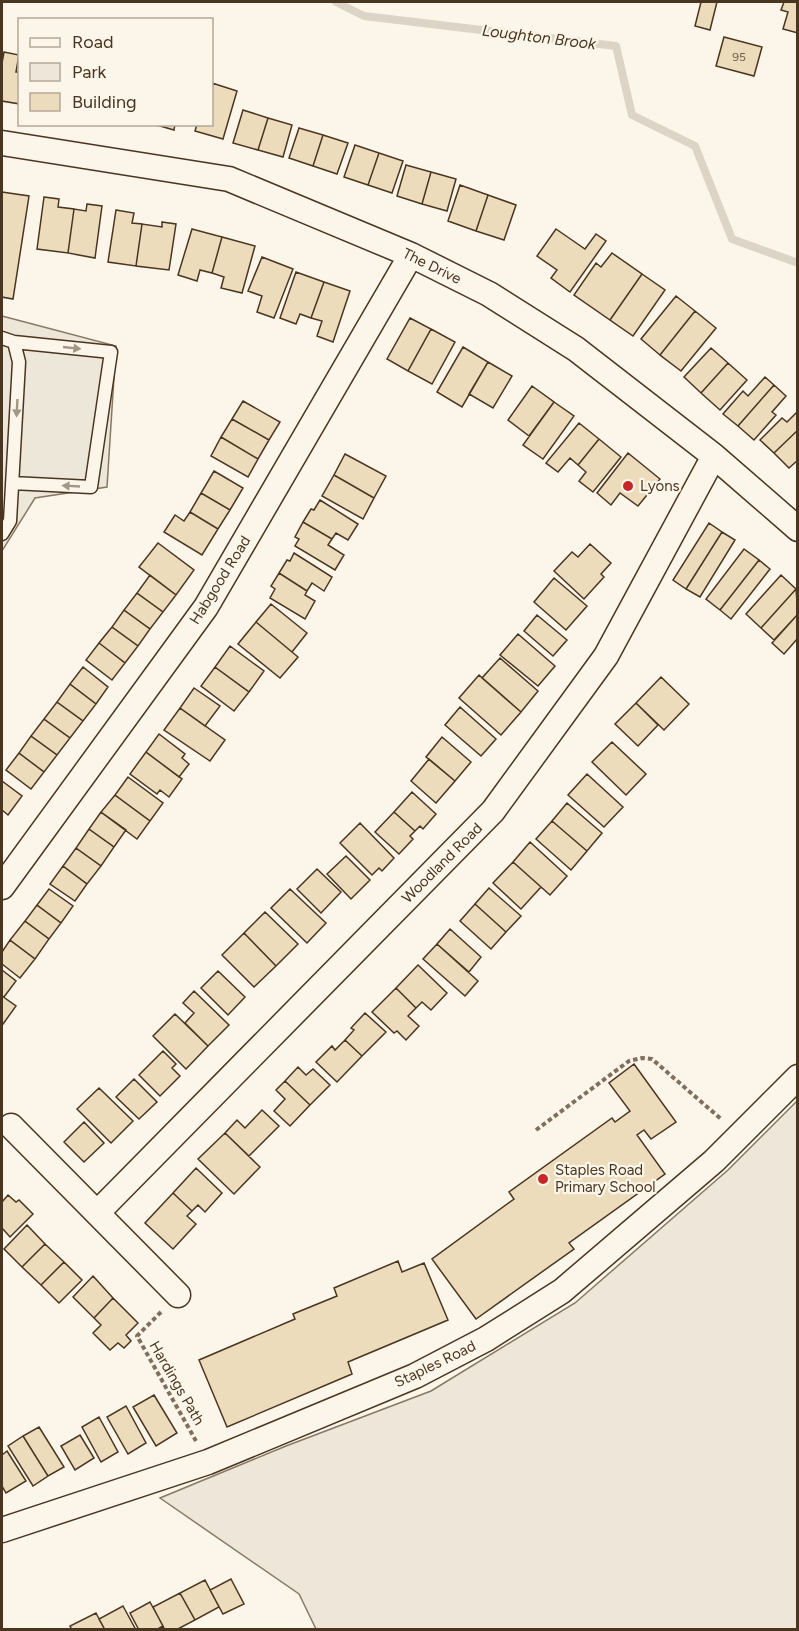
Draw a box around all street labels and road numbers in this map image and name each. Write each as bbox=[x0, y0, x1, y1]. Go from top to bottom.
street label: The Drive bbox=[400, 244, 464, 288]
street label: Habgood Road bbox=[186, 532, 254, 628]
street label: Woodland Road bbox=[398, 819, 486, 907]
street label: Staples Road bbox=[391, 1337, 479, 1391]
street label: Hardings Path bbox=[146, 1338, 208, 1428]

